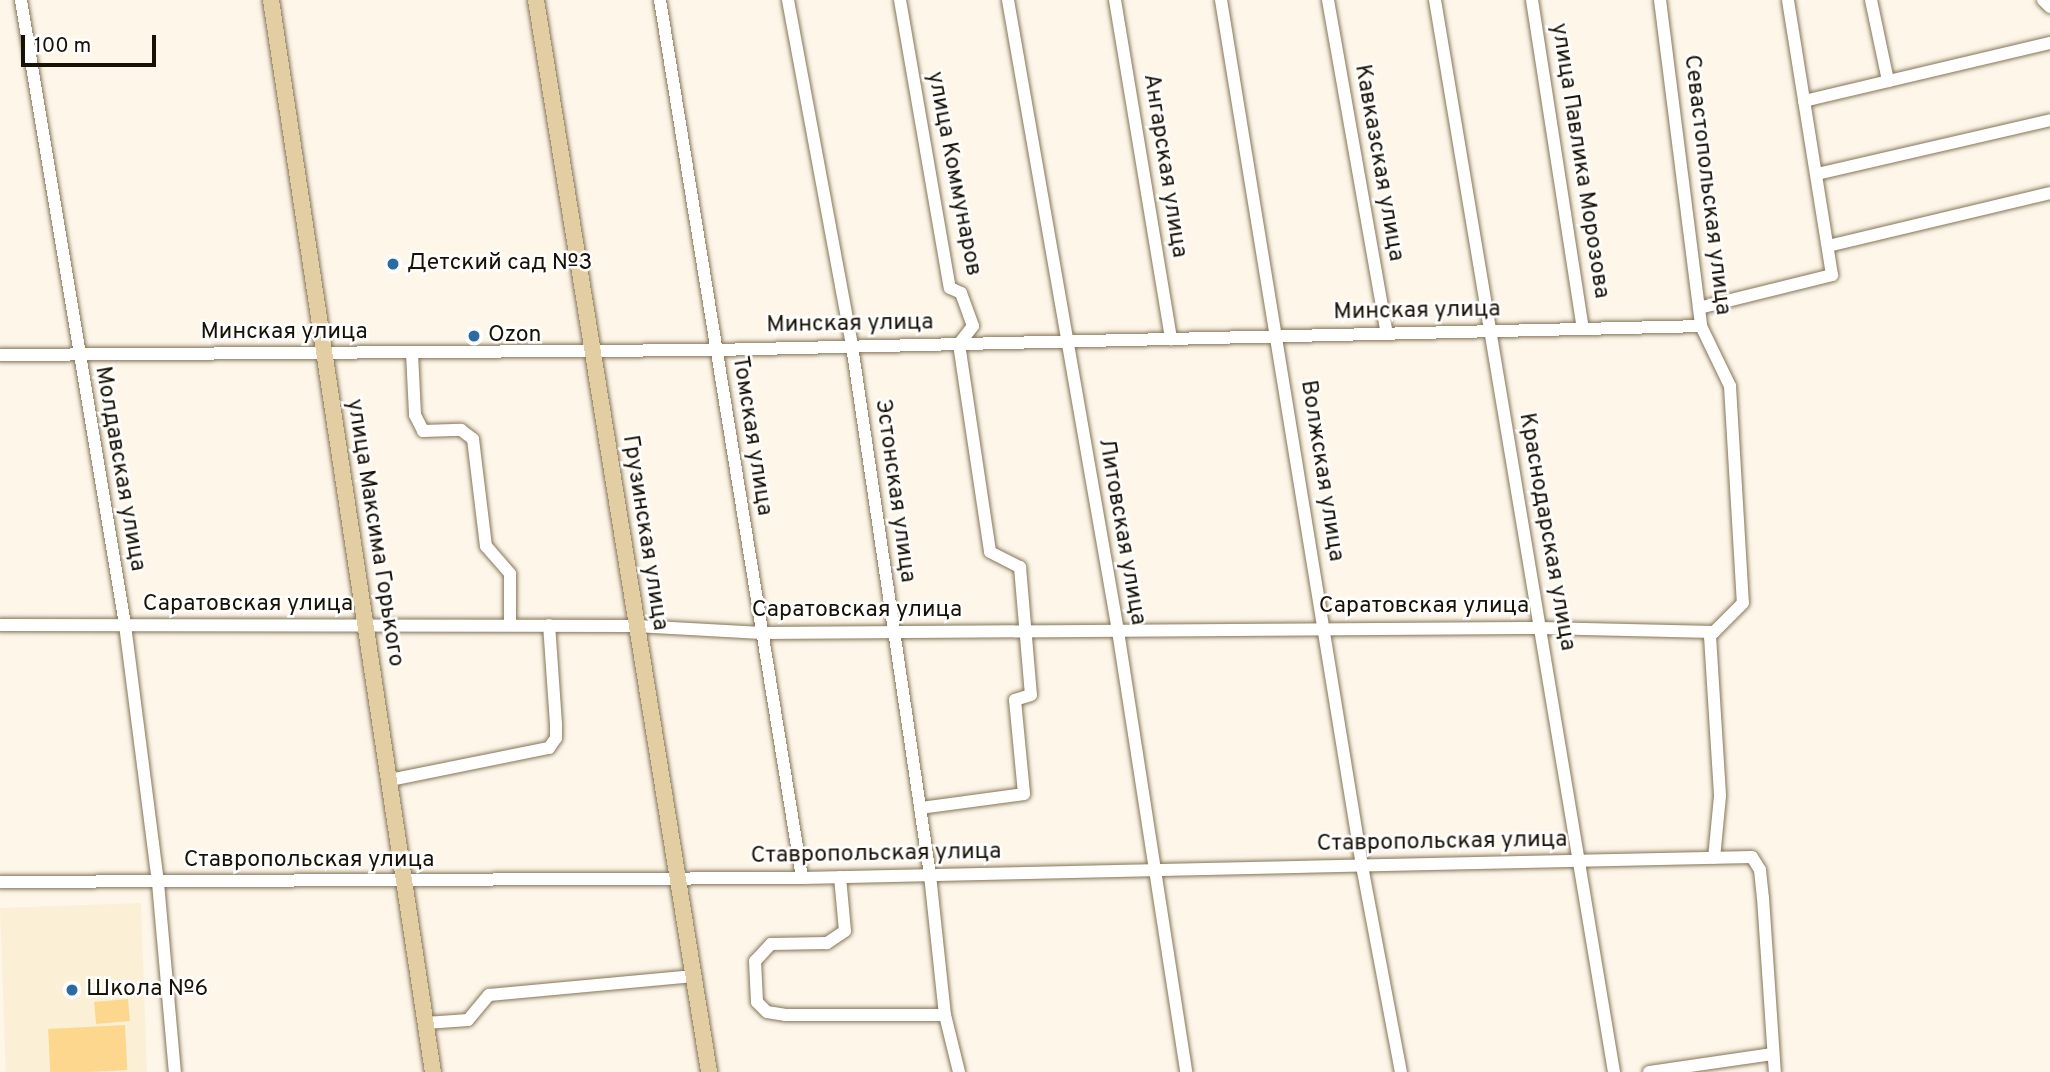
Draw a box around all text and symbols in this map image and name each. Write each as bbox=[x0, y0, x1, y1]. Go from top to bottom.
scale bar bbox=[24, 21, 159, 65]
street label: улица Павлика Морозова bbox=[1544, 21, 1614, 301]
text: 100 m bbox=[34, 33, 91, 60]
street label: Севастопольская улица bbox=[1676, 53, 1736, 317]
street label: Кавказская улица bbox=[1347, 63, 1409, 263]
street label: улица Коммунаров bbox=[920, 69, 986, 279]
street label: Ангарская улица bbox=[1136, 72, 1192, 260]
place label: Детский сад №3 bbox=[407, 250, 592, 278]
marker: Детский сад №3 bbox=[385, 256, 401, 272]
street label: Минская улица bbox=[1333, 297, 1501, 327]
street label: Минская улица bbox=[766, 310, 934, 340]
street label: Минская улица bbox=[200, 319, 368, 347]
place label: Ozon bbox=[488, 322, 541, 350]
marker: Ozon bbox=[466, 328, 482, 344]
street label: Томская улица bbox=[725, 354, 777, 518]
street label: Молдавская улица bbox=[87, 364, 151, 574]
street label: Волжская улица bbox=[1293, 378, 1349, 564]
street label: улица Максима Горького bbox=[339, 397, 409, 669]
street label: Эстонская улица bbox=[867, 398, 921, 584]
street label: Краснодарская улица bbox=[1511, 411, 1581, 653]
street label: Грузинская улица bbox=[615, 433, 673, 633]
street label: Литовская улица bbox=[1091, 436, 1151, 628]
street label: Саратовская улица bbox=[143, 591, 353, 619]
street label: Саратовская улица bbox=[1319, 593, 1529, 621]
street label: Саратовская улица bbox=[752, 597, 962, 625]
street label: Ставропольская улица bbox=[1316, 827, 1568, 859]
street label: Ставропольская улица bbox=[750, 839, 1002, 871]
street label: Ставропольская улица bbox=[184, 847, 434, 875]
place label: Школа №6 bbox=[86, 976, 208, 1004]
marker: Школа №6 bbox=[64, 982, 80, 998]

